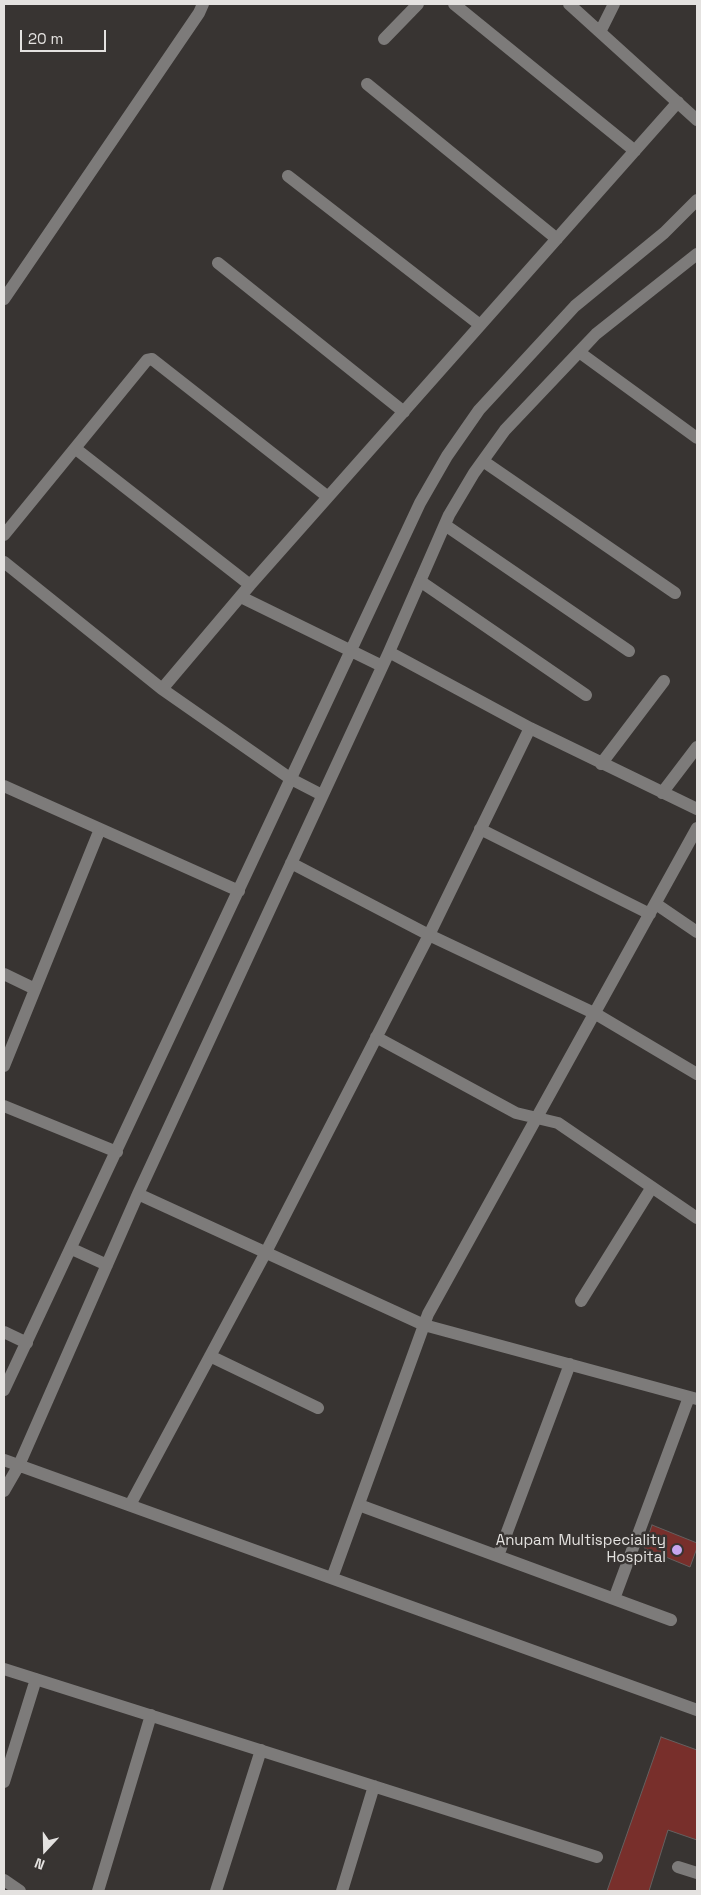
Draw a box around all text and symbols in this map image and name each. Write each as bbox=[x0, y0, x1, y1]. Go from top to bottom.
scale bar bbox=[22, 20, 109, 52]
text: 20 m bbox=[28, 29, 63, 48]
place label: Anupam Multispeciality Hospital bbox=[496, 1532, 666, 1567]
marker: Anupam Multispeciality Hospital bbox=[670, 1543, 684, 1557]
north arrow bbox=[20, 1825, 70, 1875]
text: N bbox=[32, 1854, 47, 1874]

